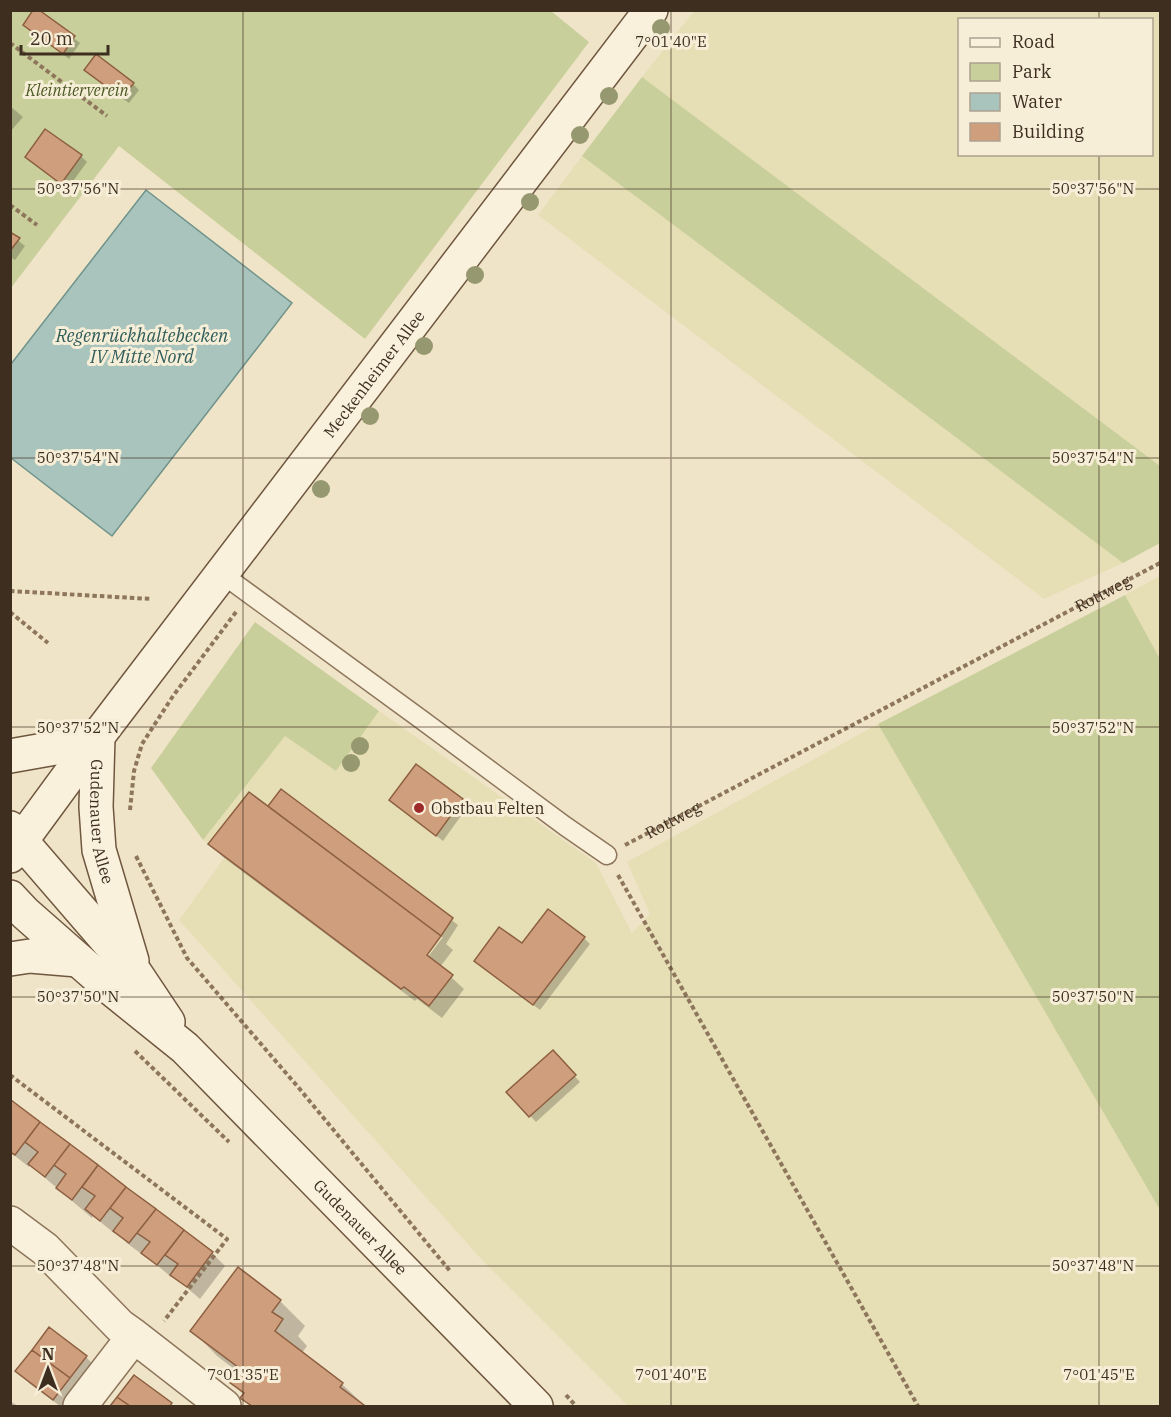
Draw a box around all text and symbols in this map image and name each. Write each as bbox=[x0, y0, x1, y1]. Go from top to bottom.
scale bar bbox=[21, 18, 108, 56]
legend bbox=[958, 18, 1153, 156]
text: 20 m bbox=[30, 27, 73, 50]
text: Road bbox=[1012, 30, 1055, 53]
text: 7°01'40"E bbox=[635, 32, 707, 51]
text: Park bbox=[1012, 60, 1052, 83]
park label: Kleintierverein bbox=[24, 80, 129, 100]
text: Water bbox=[1012, 90, 1062, 113]
text: Building bbox=[1012, 120, 1084, 143]
text: 50°37'56"N bbox=[37, 179, 119, 198]
text: 50°37'56"N bbox=[1052, 179, 1134, 198]
street label: Meckenheimer Allee bbox=[319, 306, 429, 441]
water label: Regenrückhaltebecken IV Mitte Nord bbox=[55, 324, 229, 368]
text: 50°37'54"N bbox=[37, 448, 119, 467]
text: 50°37'54"N bbox=[1052, 448, 1134, 467]
street label: Rottweg bbox=[1071, 570, 1134, 616]
text: 50°37'52"N bbox=[37, 718, 119, 737]
text: 50°37'52"N bbox=[1052, 718, 1134, 737]
street label: Gudenauer Allee bbox=[86, 759, 118, 886]
street label: Rottweg bbox=[641, 797, 704, 843]
place label: Obstbau Felten bbox=[431, 798, 545, 818]
marker: Obstbau Felten bbox=[412, 801, 426, 815]
text: 50°37'50"N bbox=[37, 987, 119, 1006]
text: 50°37'50"N bbox=[1052, 987, 1134, 1006]
street label: Gudenauer Allee bbox=[309, 1175, 412, 1279]
text: 50°37'48"N bbox=[37, 1256, 119, 1275]
text: 50°37'48"N bbox=[1052, 1256, 1134, 1275]
north arrow bbox=[18, 1339, 78, 1399]
text: N bbox=[42, 1344, 54, 1364]
text: 7°01'35"E bbox=[207, 1365, 279, 1384]
text: 7°01'40"E bbox=[635, 1365, 707, 1384]
text: 7°01'45"E bbox=[1063, 1365, 1135, 1384]

